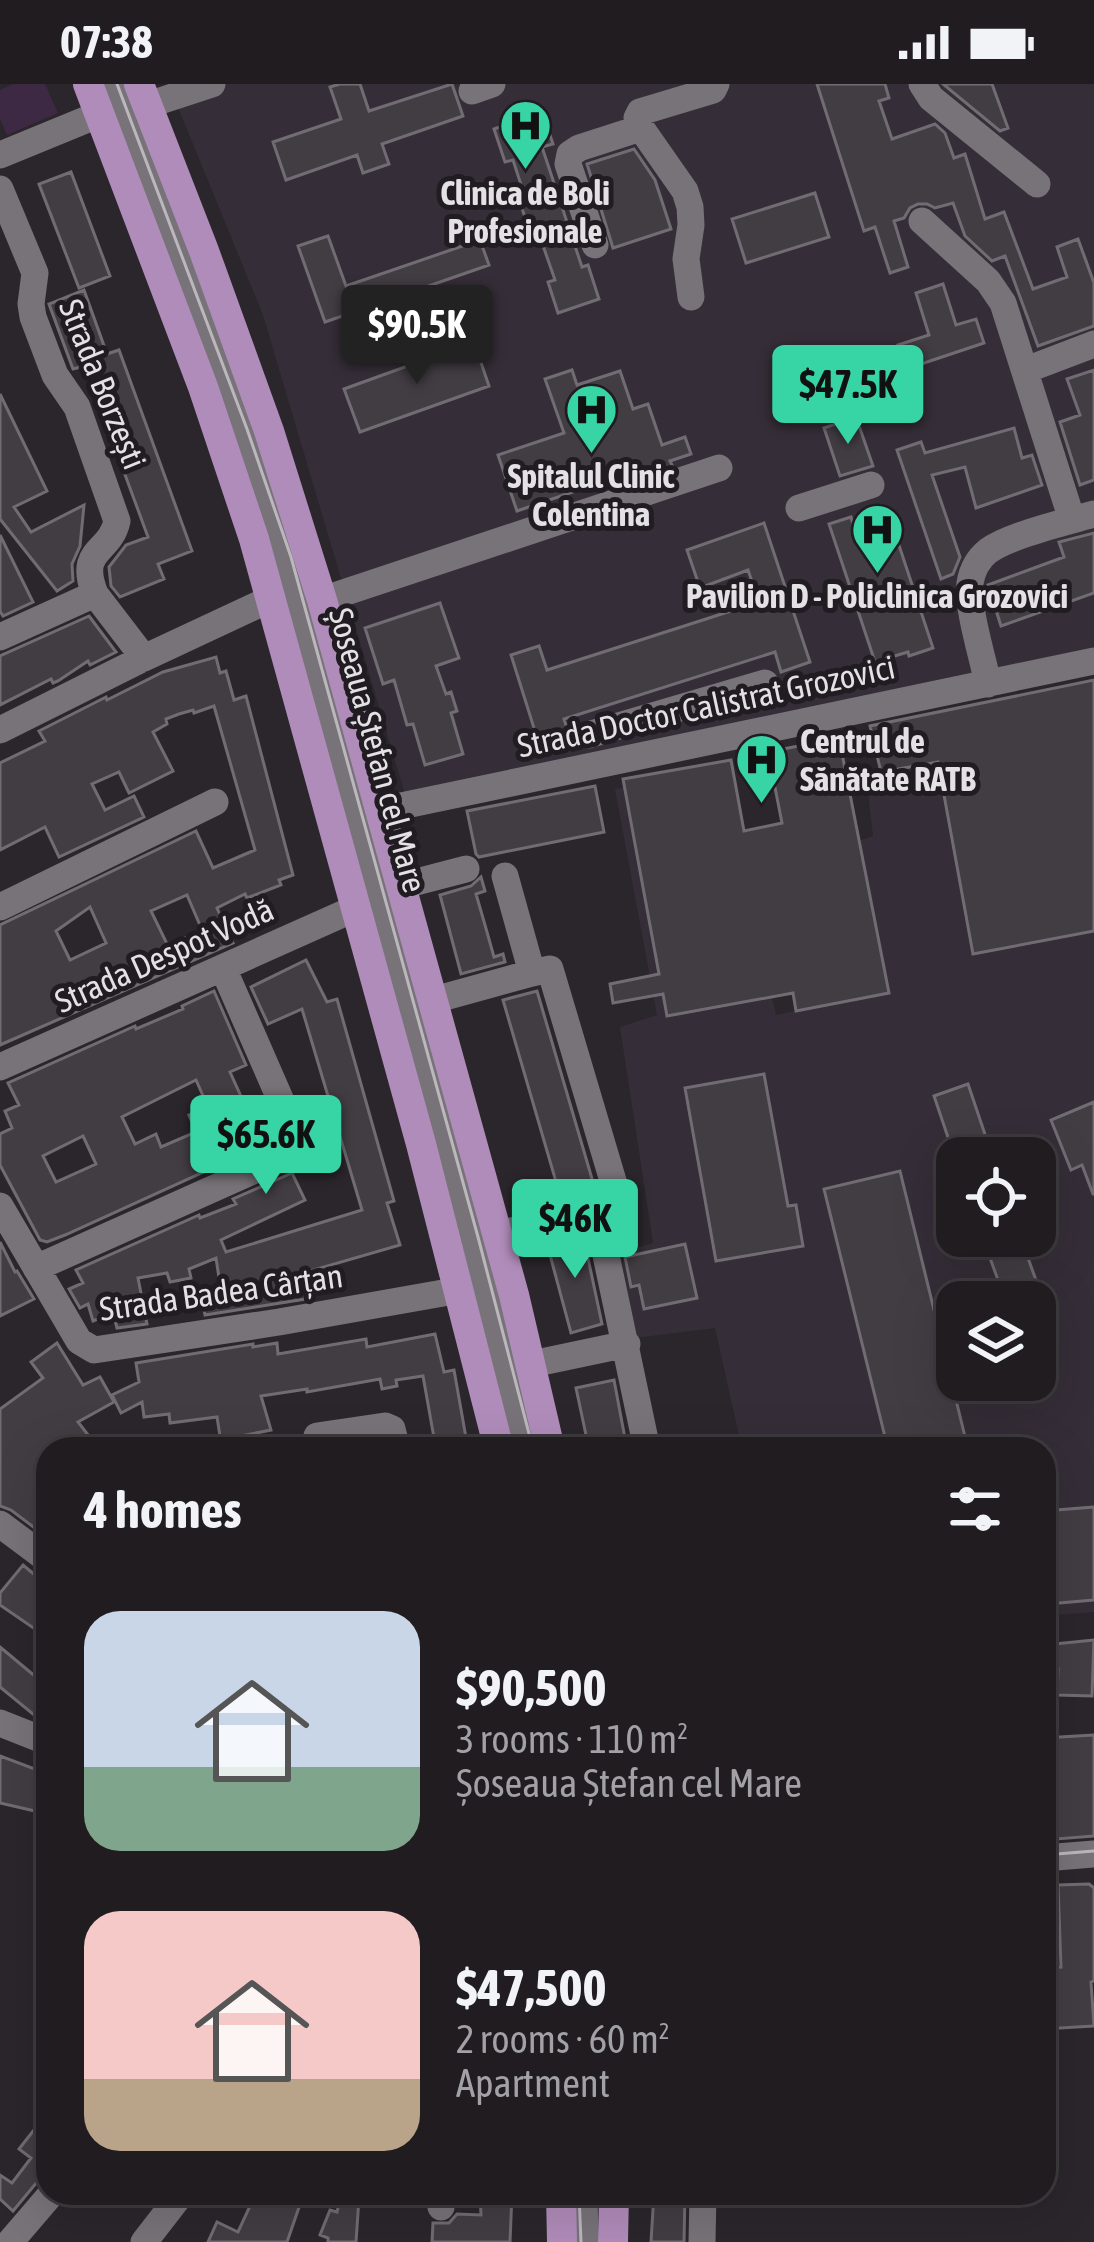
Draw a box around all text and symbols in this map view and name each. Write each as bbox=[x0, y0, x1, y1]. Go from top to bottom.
text: 07:38 bbox=[60, 16, 153, 68]
hospital icon: Clinica de Boli Profesionale bbox=[497, 98, 553, 172]
place label: Clinica de Boli Profesionale bbox=[440, 174, 610, 250]
pin: $90.5K bbox=[319, 285, 515, 387]
street label: Strada Borzești bbox=[52, 294, 154, 474]
text: $90.5K bbox=[368, 302, 466, 346]
pin: $47.5K bbox=[750, 345, 946, 447]
text: $47.5K bbox=[799, 362, 897, 406]
hospital icon: Spitalul Clinic Colentina bbox=[563, 381, 619, 455]
place label: Spitalul Clinic Colentina bbox=[508, 457, 675, 533]
hospital icon: Pavilion D - Policlinica Grozovici bbox=[849, 501, 905, 575]
place label: Pavilion D - Policlinica Grozovici bbox=[686, 577, 1068, 615]
street label: Șoseaua Ștefan cel Mare bbox=[321, 604, 434, 897]
street label: Strada Doctor Calistrat Grozovici bbox=[514, 647, 898, 765]
place label: Centrul de Sănătate RATB bbox=[800, 722, 976, 798]
hospital icon: Centrul de Sănătate RATB bbox=[733, 732, 789, 806]
street label: Strada Despot Vodă bbox=[49, 890, 279, 1020]
pin: $65.6K bbox=[168, 1095, 364, 1197]
text: $65.6K bbox=[217, 1112, 315, 1156]
map controls bbox=[936, 1137, 1056, 1401]
button: locate bbox=[936, 1137, 1056, 1257]
pin: $46K bbox=[504, 1179, 646, 1281]
text: $46K bbox=[539, 1196, 611, 1240]
street label: Strada Badea Cârțan bbox=[97, 1256, 345, 1328]
button: layers bbox=[936, 1281, 1056, 1401]
icon: filters bbox=[942, 1476, 1008, 1542]
text: 4 homes bbox=[84, 1480, 242, 1539]
text: $90,500 bbox=[456, 1658, 606, 1717]
icon: home bbox=[180, 1659, 324, 1803]
text: 3 rooms · 110 m² bbox=[456, 1717, 688, 1761]
text: Șoseaua Ștefan cel Mare bbox=[456, 1761, 802, 1805]
text: $47,500 bbox=[456, 1958, 606, 2017]
icon: home bbox=[180, 1959, 324, 2103]
text: 2 rooms · 60 m² bbox=[456, 2017, 670, 2061]
text: Apartment bbox=[456, 2061, 610, 2105]

